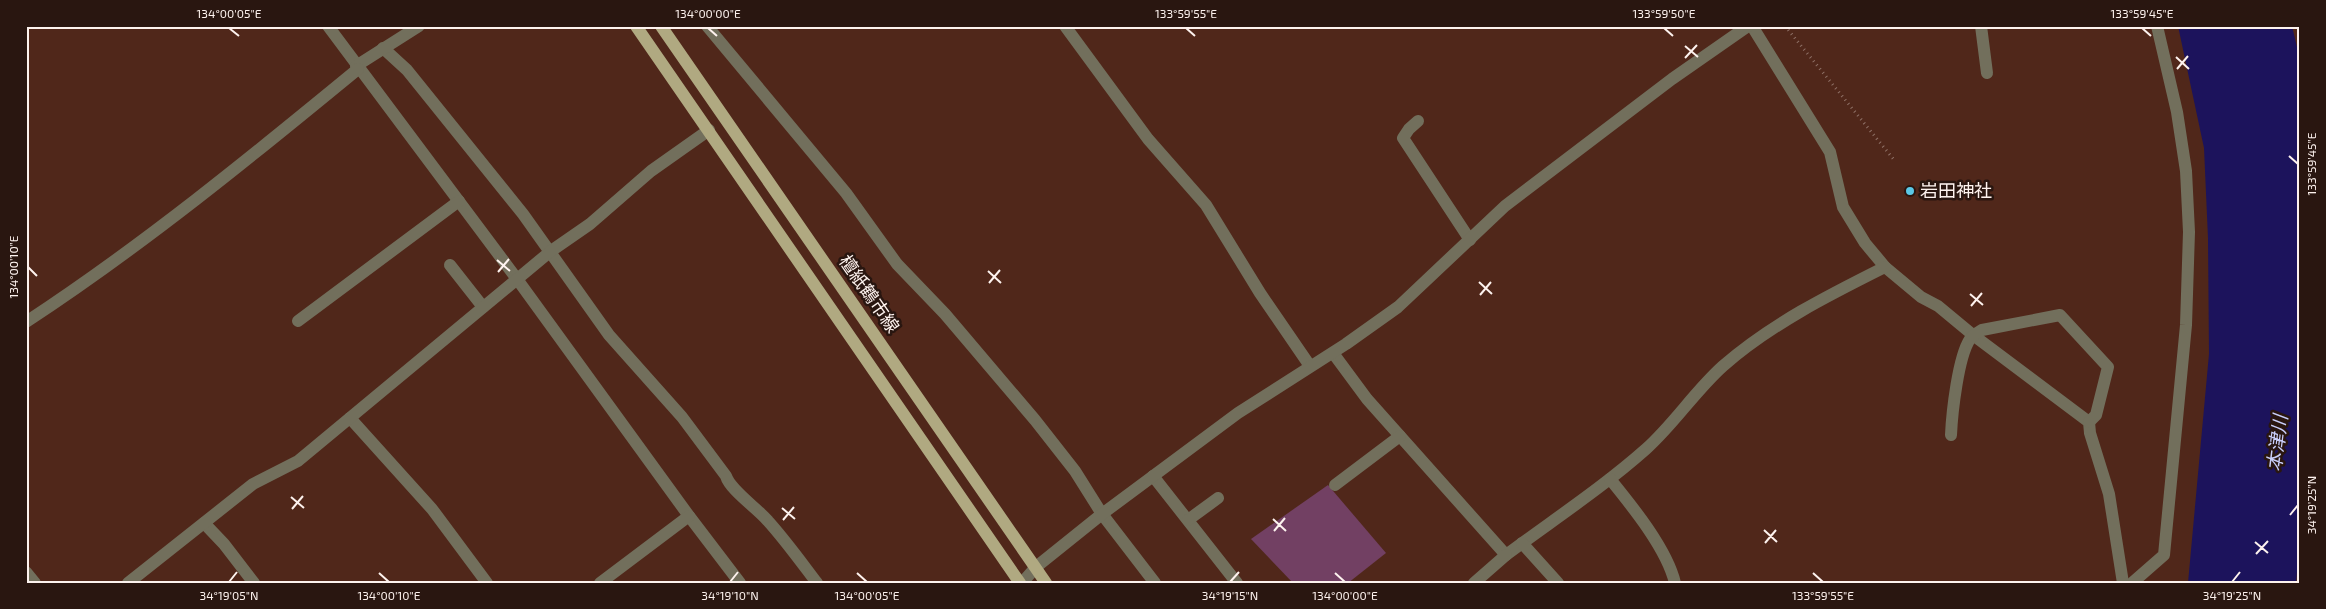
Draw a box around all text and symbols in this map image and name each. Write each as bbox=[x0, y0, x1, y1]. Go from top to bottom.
text: 134°00'05"E bbox=[197, 6, 262, 20]
text: 134°00'00"E bbox=[675, 6, 741, 20]
text: 133°59'55"E bbox=[1155, 6, 1217, 20]
text: 133°59'50"E bbox=[1633, 6, 1696, 20]
text: 133°59'45"E bbox=[2111, 6, 2174, 20]
text: 133°59'45"E bbox=[2304, 132, 2318, 195]
place label: 岩田神社 bbox=[1920, 179, 1992, 201]
marker: 岩田神社 bbox=[1904, 185, 1916, 197]
text: 134°00'10"E bbox=[6, 235, 20, 299]
street label: 檀紙鶴市線 bbox=[835, 250, 905, 337]
water label: 本津川 bbox=[2262, 411, 2292, 473]
text: 34°19'25"N bbox=[2304, 476, 2318, 534]
text: 34°19'05"N bbox=[200, 588, 258, 602]
text: 134°00'10"E bbox=[357, 588, 421, 602]
text: 34°19'10"N bbox=[701, 588, 759, 602]
text: 134°00'05"E bbox=[835, 588, 900, 602]
text: 34°19'15"N bbox=[1202, 588, 1258, 602]
text: 134°00'00"E bbox=[1312, 588, 1378, 602]
text: 133°59'55"E bbox=[1792, 588, 1854, 602]
text: 34°19'25"N bbox=[2203, 588, 2261, 602]

